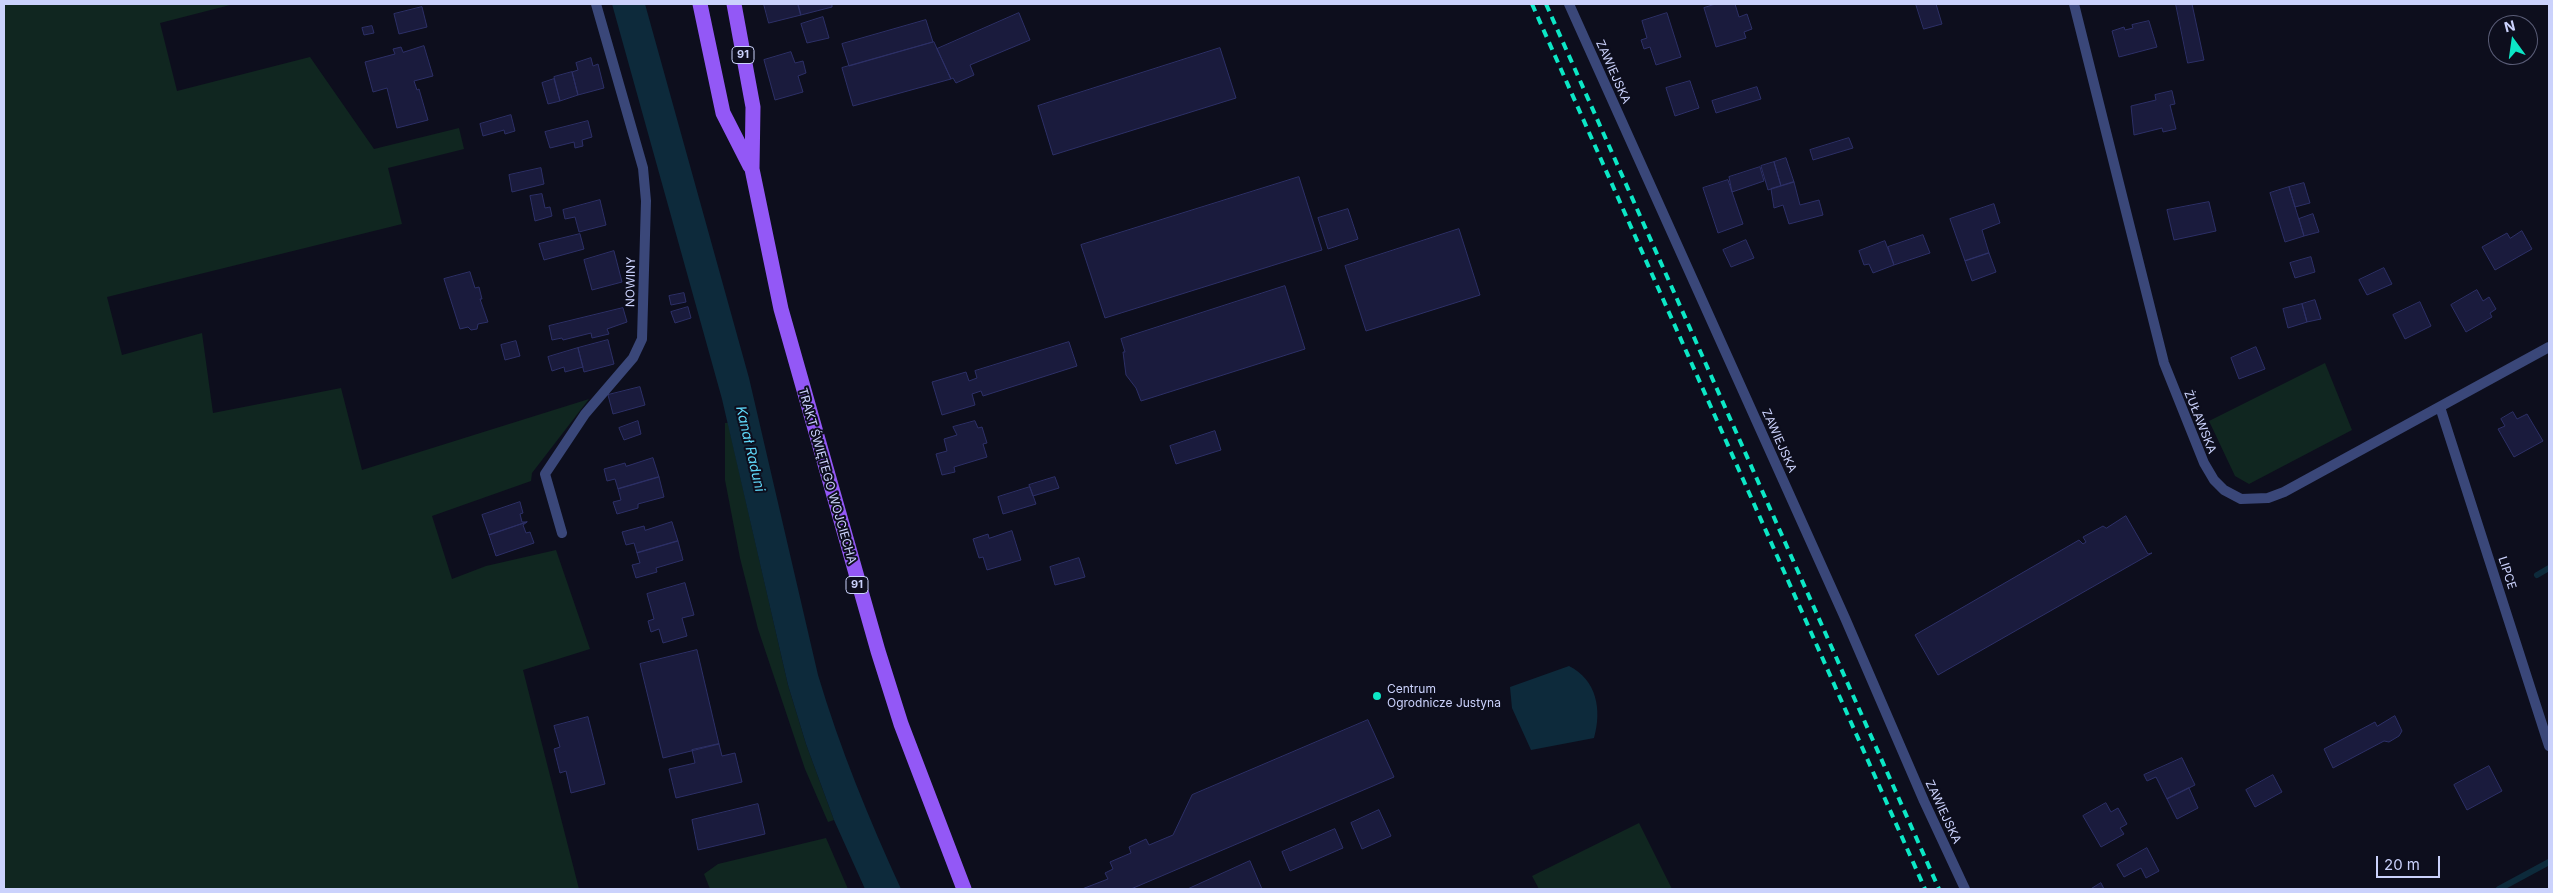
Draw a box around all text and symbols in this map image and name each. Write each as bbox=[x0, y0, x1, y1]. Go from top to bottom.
north arrow bbox=[2488, 15, 2538, 65]
text: N bbox=[2502, 16, 2517, 35]
street label: ZAWIEJSKA bbox=[1593, 38, 1633, 106]
road number: 91 bbox=[732, 46, 754, 64]
street label: NOWINY bbox=[623, 257, 639, 307]
street label: TRAKT ŚWIĘTEGO WOJCIECHA bbox=[795, 386, 859, 566]
street label: ŻUŁAWSKA bbox=[2181, 388, 2219, 456]
water label: Kanał Raduni bbox=[732, 404, 768, 494]
street label: ZAWIEJSKA bbox=[1759, 407, 1799, 475]
street label: LIPCE bbox=[2495, 555, 2519, 591]
road number: 91 bbox=[846, 576, 868, 594]
place label: Centrum Ogrodnicze Justyna bbox=[1387, 682, 1501, 710]
marker: Centrum Ogrodnicze Justyna bbox=[1371, 690, 1383, 702]
street label: ZAWIEJSKA bbox=[1922, 778, 1964, 846]
scale bar bbox=[2378, 846, 2442, 878]
text: 20 m bbox=[2384, 855, 2420, 874]

